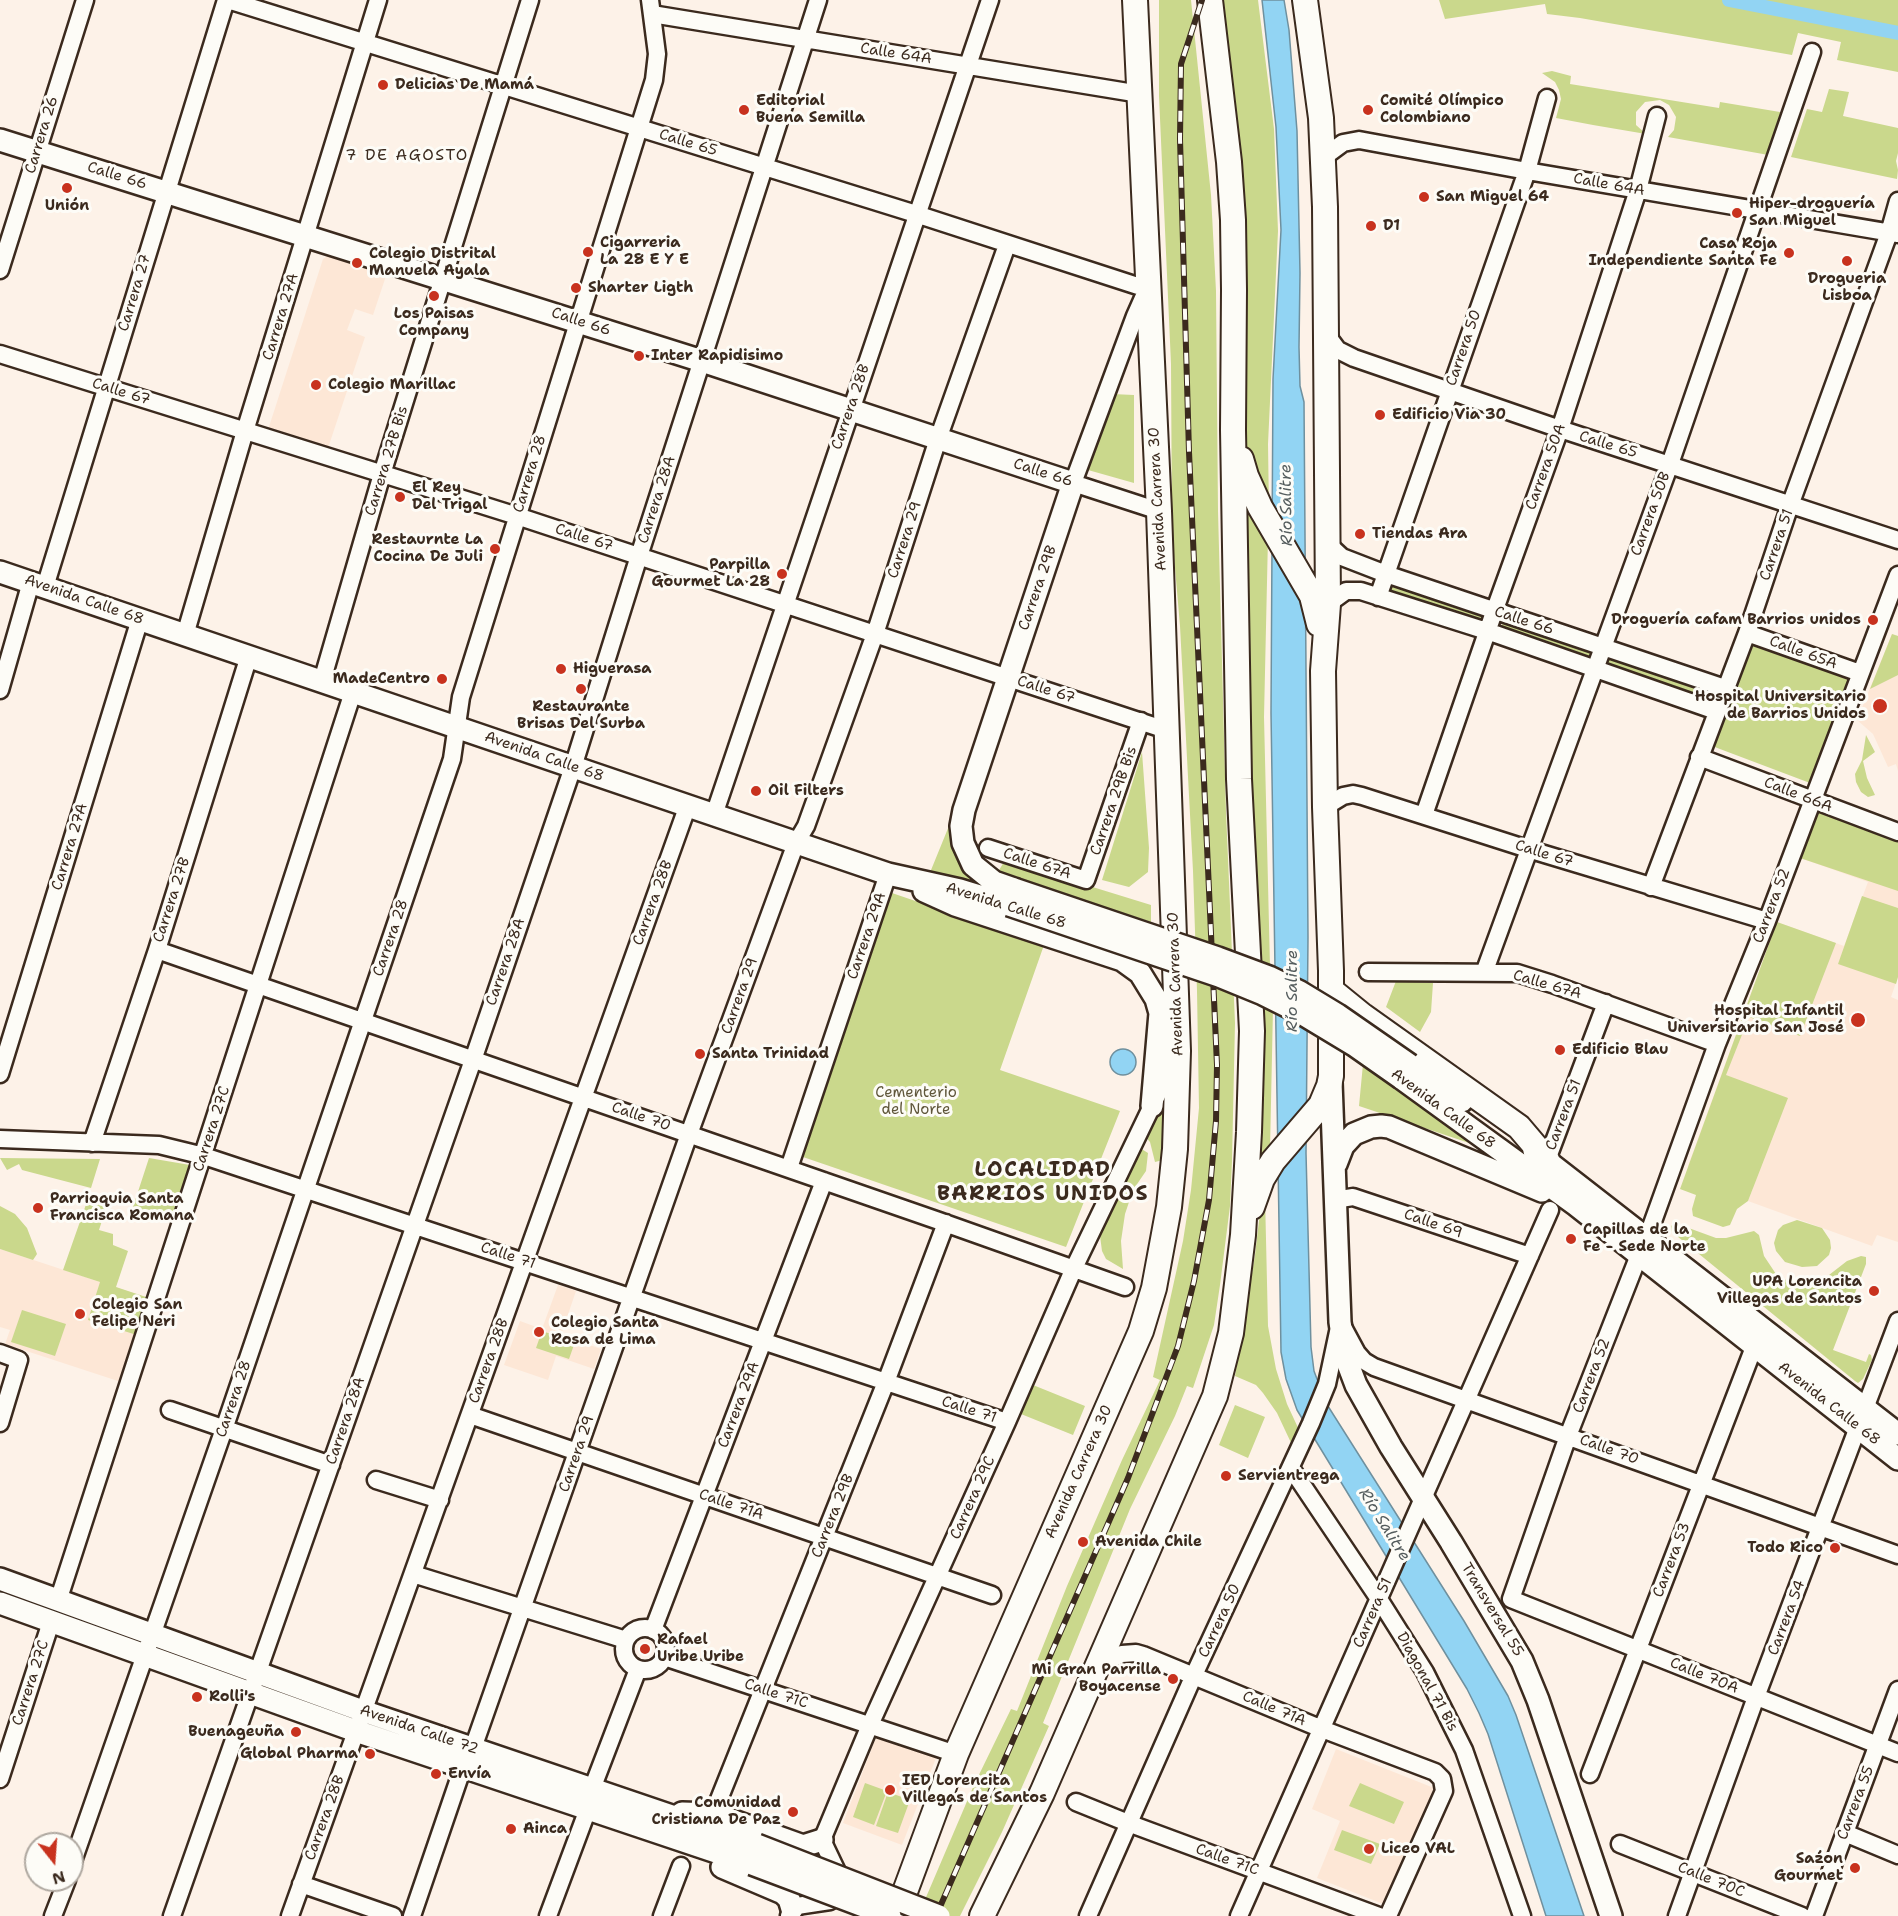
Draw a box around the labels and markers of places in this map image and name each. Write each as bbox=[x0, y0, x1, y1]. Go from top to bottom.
place label: Delicias De Mamá bbox=[395, 76, 534, 94]
marker: Delicias De Mamá bbox=[376, 78, 390, 92]
place label: Editorial Buena Semilla bbox=[756, 92, 865, 127]
place label: Comité Olímpico Colombiano bbox=[1380, 92, 1504, 127]
marker: Editorial Buena Semilla bbox=[737, 103, 751, 117]
marker: Comité Olímpico Colombiano bbox=[1361, 103, 1375, 117]
marker: Unión bbox=[60, 181, 74, 195]
place label: San Miguel 64 bbox=[1436, 188, 1549, 206]
marker: San Miguel 64 bbox=[1417, 190, 1431, 204]
place label: Hiper-droguería San Miguel bbox=[1749, 195, 1875, 230]
place label: Unión bbox=[45, 197, 89, 215]
marker: Hiper-droguería San Miguel bbox=[1730, 206, 1744, 220]
place label: D1 bbox=[1383, 217, 1400, 235]
marker: D1 bbox=[1364, 219, 1378, 233]
place label: Cigarreria La 28 E Y E bbox=[600, 234, 689, 269]
place label: Casa Roja Independiente Santa Fe bbox=[1588, 235, 1777, 270]
place label: Colegio Distrital Manuela Ayala bbox=[369, 245, 496, 280]
marker: Cigarreria La 28 E Y E bbox=[581, 245, 595, 259]
marker: Casa Roja Independiente Santa Fe bbox=[1782, 246, 1796, 260]
marker: Drogueria Lisboa bbox=[1840, 254, 1854, 268]
marker: Colegio Distrital Manuela Ayala bbox=[350, 256, 364, 270]
place label: Drogueria Lisboa bbox=[1808, 270, 1886, 305]
place label: Sharter Ligth bbox=[588, 279, 693, 297]
marker: Sharter Ligth bbox=[569, 281, 583, 295]
marker: Los Paisas Company bbox=[427, 289, 441, 303]
place label: Los Paisas Company bbox=[394, 305, 474, 340]
place label: Inter Rapidisimo bbox=[651, 347, 783, 365]
marker: Inter Rapidisimo bbox=[632, 349, 646, 363]
place label: Colegio Marillac bbox=[328, 376, 456, 394]
marker: Colegio Marillac bbox=[309, 378, 323, 392]
place label: Edificio Via 30 bbox=[1392, 406, 1506, 424]
marker: Edificio Via 30 bbox=[1373, 408, 1387, 422]
place label: El Rey Del Trigal bbox=[412, 479, 488, 514]
marker: El Rey Del Trigal bbox=[393, 490, 407, 504]
place label: Tiendas Ara bbox=[1372, 525, 1467, 543]
marker: Tiendas Ara bbox=[1353, 527, 1367, 541]
place label: Restaurnte La Cocina De Juli bbox=[372, 531, 483, 566]
marker: Restaurnte La Cocina De Juli bbox=[488, 542, 502, 556]
place label: Parpilla Gourmet La 28 bbox=[652, 556, 770, 591]
marker: Parpilla Gourmet La 28 bbox=[775, 567, 789, 581]
place label: Droguería cafam Barrios unidos bbox=[1611, 611, 1861, 629]
marker: Droguería cafam Barrios unidos bbox=[1866, 613, 1880, 627]
place label: Higuerasa bbox=[573, 660, 652, 678]
marker: Higuerasa bbox=[554, 662, 568, 676]
place label: MadeCentro bbox=[333, 670, 430, 688]
marker: MadeCentro bbox=[435, 672, 449, 686]
marker: Restaurante Brisas Del Surba bbox=[574, 682, 588, 696]
place label: Hospital Universitario de Barrios Unidos bbox=[1695, 688, 1866, 723]
marker: Hospital Universitario de Barrios Unidos bbox=[1871, 697, 1889, 715]
place label: Restaurante Brisas Del Surba bbox=[517, 698, 645, 733]
place label: Oil Filters bbox=[768, 782, 844, 800]
marker: Oil Filters bbox=[749, 784, 763, 798]
place label: Hospital Infantil Universitario San José bbox=[1667, 1002, 1844, 1037]
marker: Hospital Infantil Universitario San José bbox=[1849, 1011, 1867, 1029]
place label: Edificio Blau bbox=[1572, 1041, 1668, 1059]
marker: Edificio Blau bbox=[1553, 1043, 1567, 1057]
place label: Santa Trinidad bbox=[712, 1045, 829, 1063]
marker: Santa Trinidad bbox=[693, 1047, 707, 1061]
place label: Parrioquia Santa Francisca Romana bbox=[50, 1190, 194, 1225]
marker: Parrioquia Santa Francisca Romana bbox=[31, 1201, 45, 1215]
place label: Capillas de la Fe - Sede Norte bbox=[1583, 1221, 1706, 1256]
marker: Capillas de la Fe - Sede Norte bbox=[1564, 1232, 1578, 1246]
place label: UPA Lorencita Villegas de Santos bbox=[1717, 1273, 1862, 1308]
marker: UPA Lorencita Villegas de Santos bbox=[1867, 1284, 1881, 1298]
place label: Colegio San Felipe Neri bbox=[92, 1296, 183, 1331]
marker: Colegio San Felipe Neri bbox=[73, 1307, 87, 1321]
place label: Colegio Santa Rosa de Lima bbox=[551, 1314, 659, 1349]
marker: Colegio Santa Rosa de Lima bbox=[532, 1325, 546, 1339]
place label: Servientrega bbox=[1238, 1467, 1340, 1485]
marker: Servientrega bbox=[1219, 1469, 1233, 1483]
place label: Avenida Chile bbox=[1095, 1533, 1202, 1551]
marker: Avenida Chile bbox=[1076, 1535, 1090, 1549]
place label: Todo Rico bbox=[1747, 1539, 1823, 1557]
marker: Todo Rico bbox=[1828, 1541, 1842, 1555]
place label: Rafael Uribe Uribe bbox=[657, 1631, 744, 1666]
marker: Rafael Uribe Uribe bbox=[638, 1642, 652, 1656]
place label: Mi Gran Parrilla Boyacense bbox=[1032, 1661, 1161, 1696]
marker: Mi Gran Parrilla Boyacense bbox=[1166, 1672, 1180, 1686]
place label: Rolli's bbox=[209, 1688, 255, 1706]
marker: Rolli's bbox=[190, 1690, 204, 1704]
place label: Buenageuña bbox=[188, 1723, 284, 1741]
marker: Buenageuña bbox=[289, 1725, 303, 1739]
place label: Global Pharma bbox=[240, 1745, 358, 1763]
marker: Global Pharma bbox=[363, 1747, 377, 1761]
place label: Envía bbox=[448, 1765, 491, 1783]
marker: Envía bbox=[429, 1767, 443, 1781]
place label: IED Lorencita Villegas de Santos bbox=[902, 1772, 1047, 1807]
marker: IED Lorencita Villegas de Santos bbox=[883, 1783, 897, 1797]
place label: Comunidad Cristiana De Paz bbox=[652, 1794, 781, 1829]
marker: Comunidad Cristiana De Paz bbox=[786, 1805, 800, 1819]
place label: Ainca bbox=[523, 1820, 567, 1838]
marker: Ainca bbox=[504, 1822, 518, 1836]
place label: Liceo VAL bbox=[1381, 1840, 1455, 1858]
marker: Liceo VAL bbox=[1362, 1842, 1376, 1856]
place label: Saźon Gourmet bbox=[1774, 1850, 1843, 1885]
marker: Saźon Gourmet bbox=[1848, 1861, 1862, 1875]

